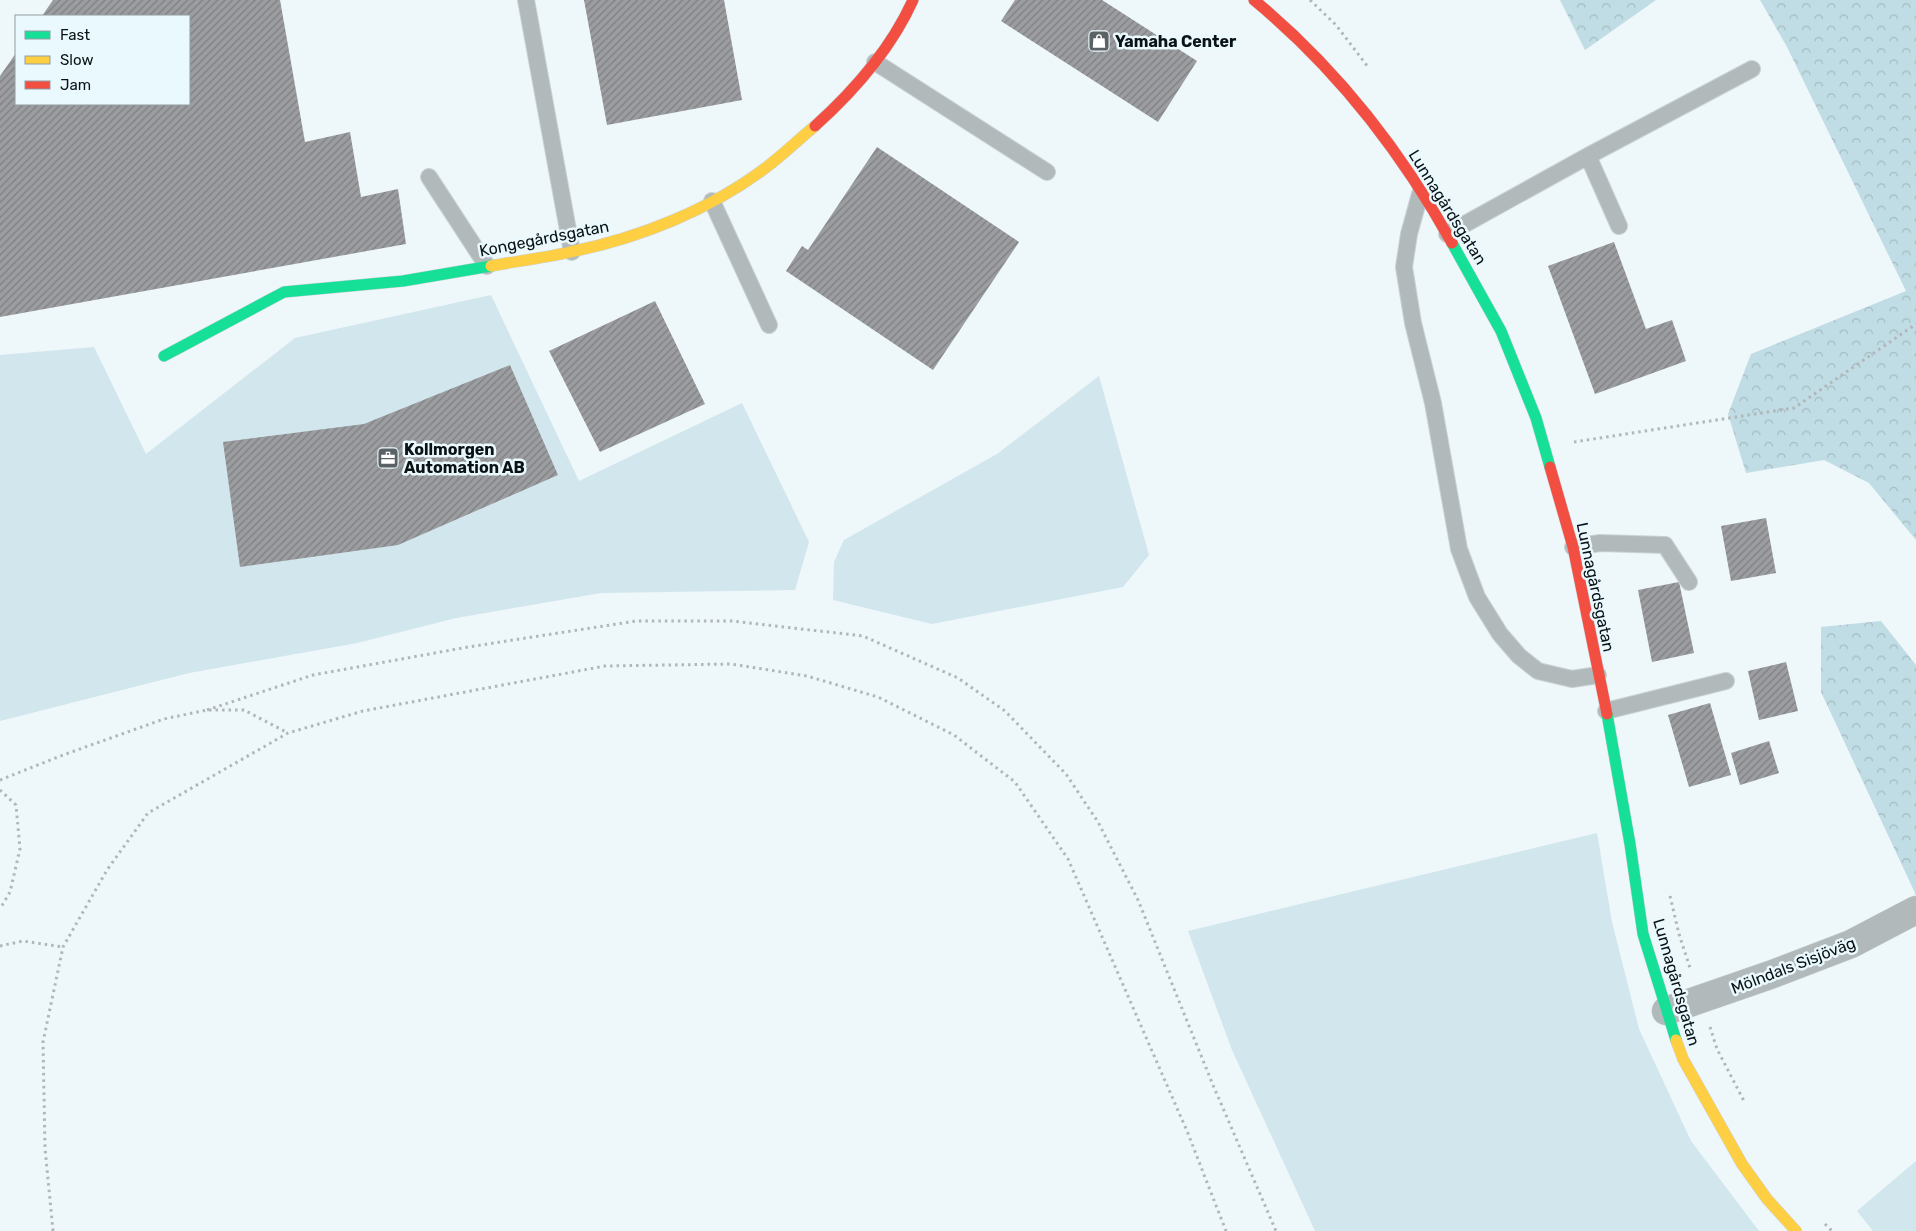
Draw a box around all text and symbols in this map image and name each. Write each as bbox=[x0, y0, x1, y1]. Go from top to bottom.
legend bbox=[15, 15, 190, 105]
text: Fast bbox=[60, 26, 90, 44]
shop icon: Yamaha Center bbox=[1087, 29, 1111, 53]
place label: Yamaha Center bbox=[1115, 32, 1237, 51]
text: Slow bbox=[60, 51, 93, 69]
text: Jam bbox=[60, 76, 91, 94]
street label: Lunnagårdsgatan bbox=[1405, 146, 1491, 268]
street label: Kongegårdsgatan bbox=[478, 217, 611, 260]
place label: Kollmorgen Automation AB bbox=[404, 440, 525, 477]
office icon: Kollmorgen Automation AB bbox=[376, 446, 400, 470]
street label: Lunnagårdsgatan bbox=[1573, 521, 1618, 653]
street label: Lunnagårdsgatan bbox=[1649, 916, 1704, 1048]
street label: Mölndals Sisjöväg bbox=[1728, 933, 1858, 998]

